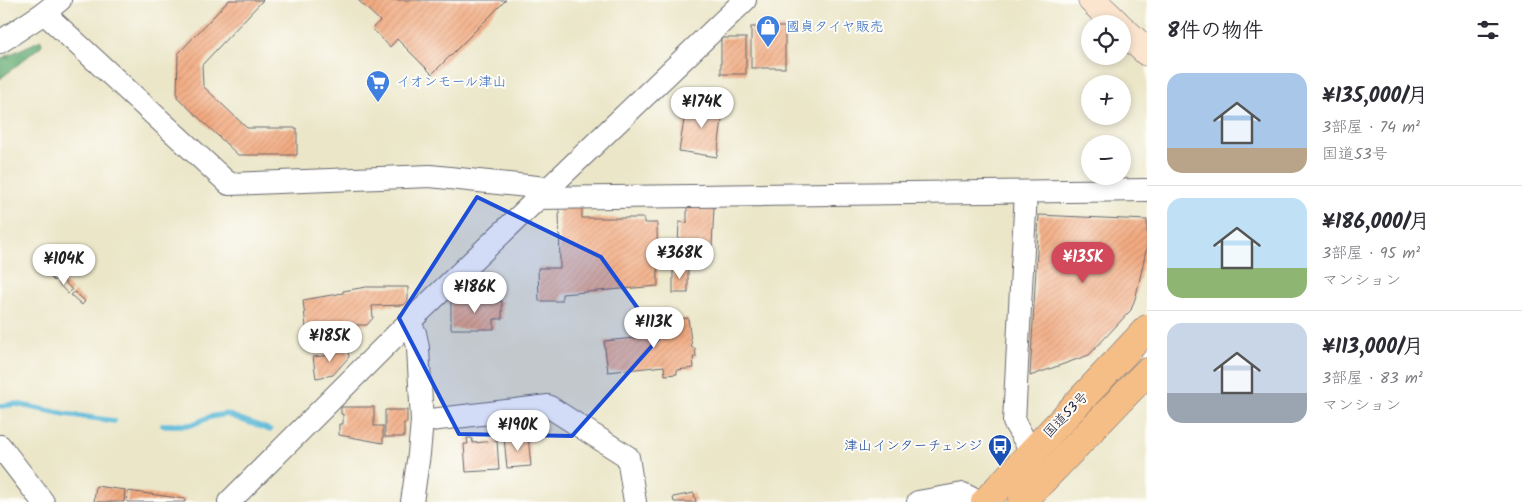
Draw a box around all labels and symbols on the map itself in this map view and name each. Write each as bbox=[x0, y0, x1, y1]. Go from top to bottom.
shop icon: 國貞タイヤ販売 bbox=[755, 14, 781, 48]
place label: 國貞タイヤ販売 bbox=[786, 16, 883, 38]
supermarket icon: イオンモール津山 bbox=[365, 69, 391, 103]
place label: イオンモール津山 bbox=[396, 71, 507, 93]
pin: ¥174K bbox=[667, 86, 737, 129]
pin: ¥368K bbox=[645, 238, 715, 280]
pin: ¥135K bbox=[1048, 242, 1118, 284]
pin: ¥104K bbox=[29, 244, 99, 286]
pin: ¥186K bbox=[440, 272, 510, 314]
pin: ¥113K bbox=[619, 306, 689, 349]
pin: ¥185K bbox=[295, 320, 365, 363]
street label: 国道53号 bbox=[1038, 387, 1094, 443]
pin: ¥190K bbox=[483, 410, 553, 452]
bus stop icon: 津山インターチェンジ bbox=[987, 433, 1013, 467]
place label: 津山インターチェンジ bbox=[844, 435, 982, 457]

